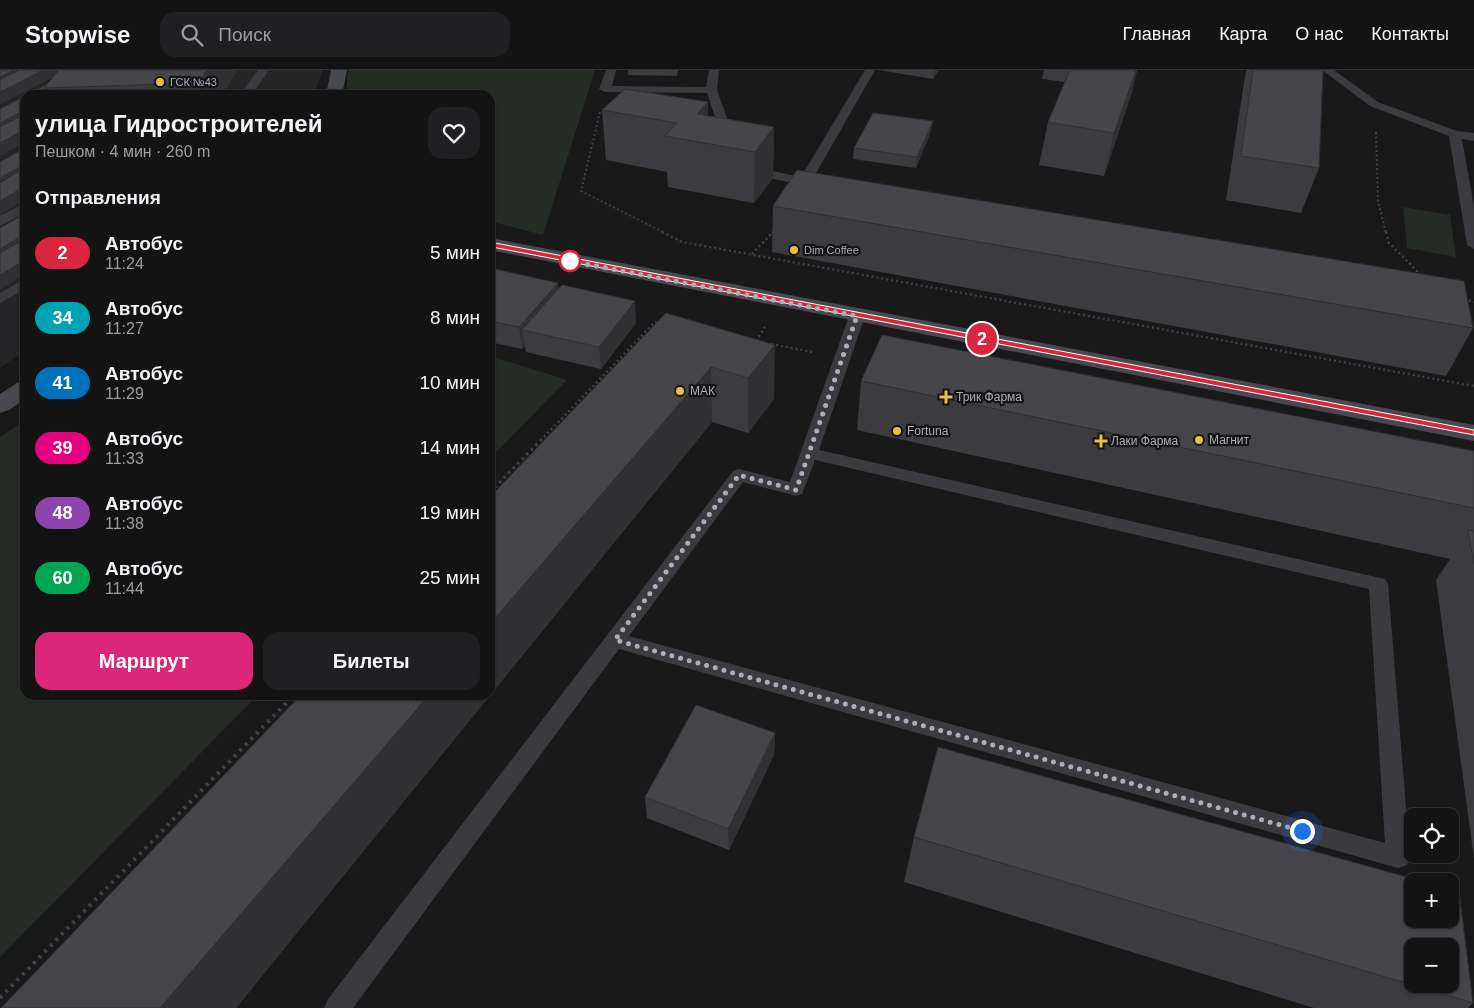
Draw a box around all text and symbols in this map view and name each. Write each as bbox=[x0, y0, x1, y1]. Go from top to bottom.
search box bbox=[160, 12, 510, 57]
text: Stopwise bbox=[25, 21, 130, 48]
icon: search bbox=[178, 21, 206, 49]
text: Поиск bbox=[218, 24, 271, 45]
text: Главная bbox=[1123, 24, 1191, 44]
text: Карта bbox=[1219, 24, 1267, 44]
text: О нас bbox=[1295, 24, 1343, 44]
text: Контакты bbox=[1371, 24, 1449, 44]
marker: ГСК №43 bbox=[154, 76, 166, 88]
place label: ГСК №43 bbox=[170, 76, 217, 88]
button: heart bbox=[428, 107, 480, 159]
text: улица Гидростроителей bbox=[35, 110, 322, 137]
text: Пешком · 4 мин · 260 m bbox=[35, 143, 210, 160]
text: Отправления bbox=[35, 187, 161, 208]
text: Автобус bbox=[105, 233, 183, 254]
text: 5 мин bbox=[430, 242, 480, 263]
text: 2 bbox=[57, 243, 68, 263]
marker: Dim Coffee bbox=[788, 244, 800, 256]
place label: Dim Coffee bbox=[804, 244, 859, 256]
unlabelled marker bbox=[559, 250, 581, 272]
text: 11:24 bbox=[105, 255, 144, 272]
text: Автобус bbox=[105, 298, 183, 319]
text: 8 мин bbox=[430, 307, 480, 328]
text: 34 bbox=[52, 308, 73, 328]
text: 11:27 bbox=[105, 320, 144, 337]
line badge: 2 bbox=[966, 323, 998, 355]
text: 2 bbox=[977, 329, 987, 349]
text: Автобус bbox=[105, 363, 183, 384]
text: 10 мин bbox=[419, 372, 480, 393]
text: 41 bbox=[52, 373, 73, 393]
place label: МАК bbox=[690, 384, 715, 398]
text: 11:29 bbox=[105, 385, 144, 402]
marker: МАК bbox=[674, 385, 686, 397]
place label: Трик Фарма bbox=[956, 390, 1022, 404]
marker: Трик Фарма bbox=[940, 391, 952, 403]
place label: Fortuna bbox=[907, 424, 949, 438]
marker: Fortuna bbox=[891, 425, 903, 437]
text: Автобус bbox=[105, 428, 183, 449]
place label: Магнит bbox=[1209, 433, 1250, 447]
place label: Лаки Фарма bbox=[1111, 434, 1179, 448]
marker: Магнит bbox=[1193, 434, 1205, 446]
marker: Лаки Фарма bbox=[1095, 435, 1107, 447]
text: 14 мин bbox=[419, 437, 480, 458]
text: 39 bbox=[52, 438, 73, 458]
text: 11:33 bbox=[105, 450, 144, 467]
text: Автобус bbox=[105, 493, 183, 514]
text: 19 мин bbox=[419, 502, 480, 523]
text: 48 bbox=[52, 503, 73, 523]
text: 11:38 bbox=[105, 515, 144, 532]
text: Автобус bbox=[105, 558, 183, 579]
text: 25 мин bbox=[419, 567, 480, 588]
text: 60 bbox=[52, 568, 73, 588]
text: 11:44 bbox=[105, 580, 144, 597]
button: Маршрут bbox=[35, 632, 253, 690]
button: Билеты bbox=[263, 632, 480, 690]
map controls bbox=[1404, 808, 1459, 993]
button: locate bbox=[1404, 808, 1459, 863]
your location bbox=[1290, 819, 1315, 844]
button: + bbox=[1404, 873, 1459, 928]
button: − bbox=[1404, 938, 1459, 993]

